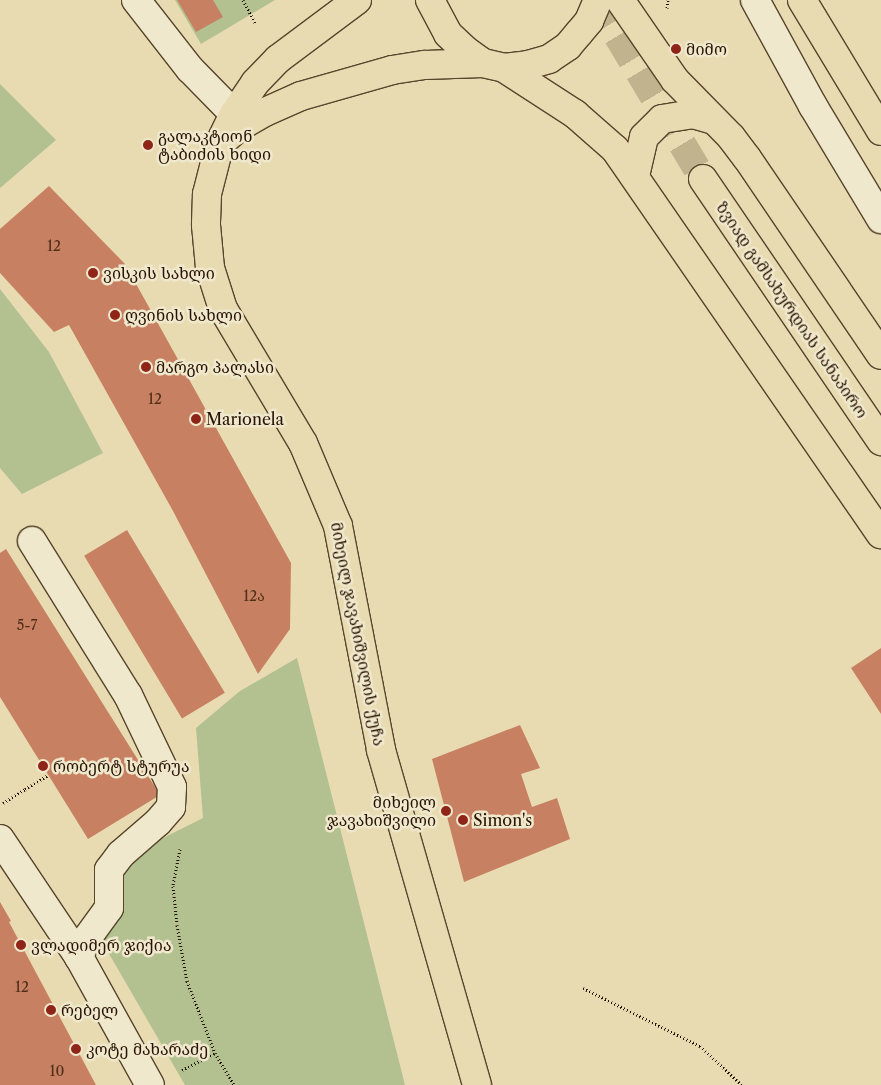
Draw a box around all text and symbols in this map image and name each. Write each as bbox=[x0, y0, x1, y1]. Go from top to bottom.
place label: მიმო bbox=[686, 39, 727, 59]
marker: მიმო bbox=[670, 43, 682, 55]
place label: გალაკტიონ ტაბიძის ხიდი bbox=[158, 126, 271, 164]
marker: გალაკტიონ ტაბიძის ხიდი bbox=[142, 139, 154, 151]
street label: ზვიად გამსახურდიას სანაპირო bbox=[712, 198, 872, 422]
house number: 12 bbox=[47, 238, 61, 254]
place label: ვისკის სახლი bbox=[103, 263, 215, 283]
marker: ვისკის სახლი bbox=[87, 267, 99, 279]
place label: ღვინის სახლი bbox=[125, 305, 242, 325]
marker: ღვინის სახლი bbox=[109, 309, 121, 321]
place label: მარგო პალასი bbox=[156, 357, 274, 377]
marker: მარგო პალასი bbox=[140, 361, 152, 373]
house number: 12 bbox=[148, 391, 162, 407]
place label: Marionela bbox=[206, 409, 284, 429]
marker: Marionela bbox=[190, 413, 202, 425]
street label: მიხეილ ჯავახიშვილის ქუჩა bbox=[327, 520, 389, 748]
house number: 12ა bbox=[243, 588, 265, 604]
house number: 5-7 bbox=[17, 617, 37, 633]
place label: რობერტ სტურუა bbox=[53, 756, 190, 776]
marker: რობერტ სტურუა bbox=[37, 760, 49, 772]
place label: მიხეილ ჯავახიშვილი bbox=[327, 792, 436, 830]
marker: მიხეილ ჯავახიშვილი bbox=[440, 805, 452, 817]
place label: Simon's bbox=[473, 810, 532, 830]
marker: Simon's bbox=[457, 814, 469, 826]
place label: ვლადიმერ ჯიქია bbox=[31, 935, 172, 955]
marker: ვლადიმერ ჯიქია bbox=[15, 939, 27, 951]
house number: 12 bbox=[15, 979, 29, 995]
place label: რებელ bbox=[61, 1000, 118, 1020]
marker: რებელ bbox=[45, 1004, 57, 1016]
place label: კოტე მახარაძე bbox=[86, 1039, 208, 1059]
marker: კოტე მახარაძე bbox=[70, 1043, 82, 1055]
house number: 10 bbox=[50, 1063, 64, 1079]

